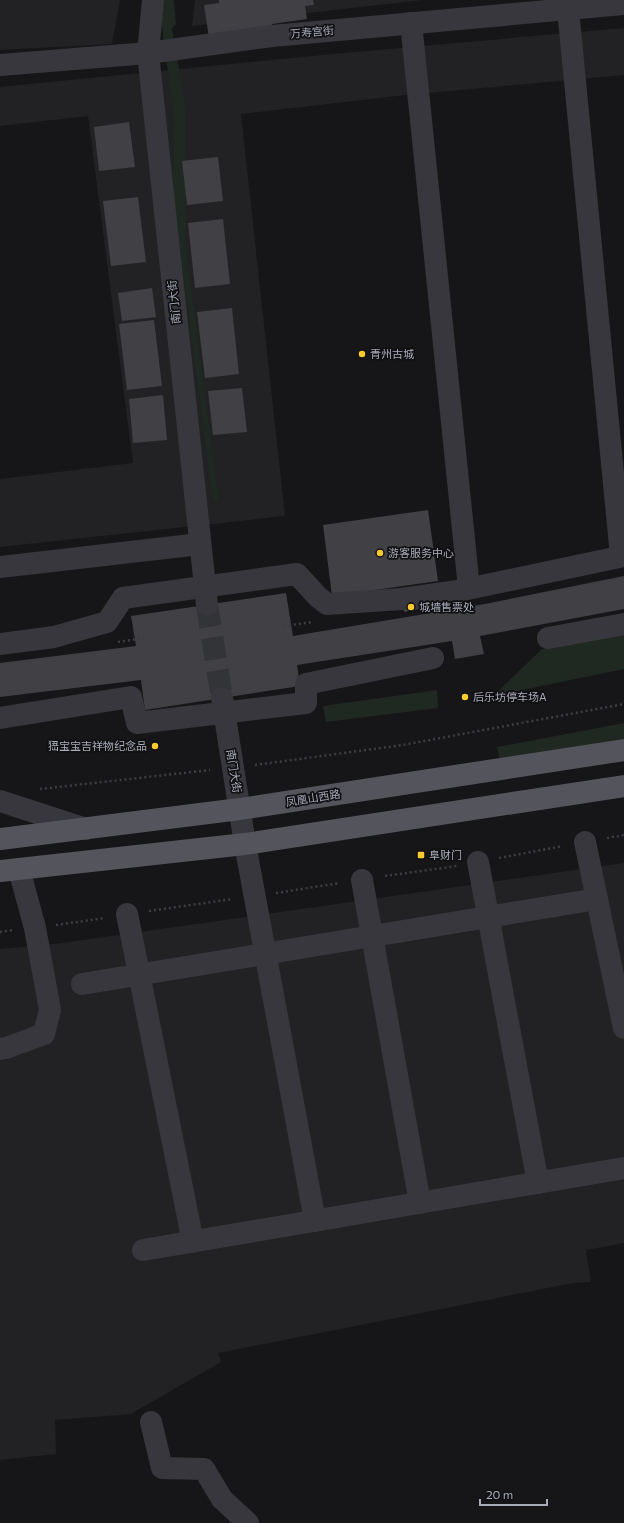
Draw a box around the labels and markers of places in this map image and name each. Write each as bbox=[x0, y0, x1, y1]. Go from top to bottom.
place label: 青州古城 bbox=[370, 347, 414, 360]
marker: 青州古城 bbox=[357, 349, 367, 359]
place label: 游客服务中心 bbox=[388, 546, 454, 559]
marker: 游客服务中心 bbox=[375, 548, 385, 558]
place label: 城墙售票处 bbox=[419, 600, 474, 613]
marker: 城墙售票处 bbox=[406, 602, 416, 612]
place label: 后乐坊停车场A bbox=[473, 690, 547, 703]
marker: 后乐坊停车场A bbox=[460, 692, 470, 702]
place label: 峱宝宝吉祥物纪念品 bbox=[48, 739, 147, 752]
marker: 峱宝宝吉祥物纪念品 bbox=[150, 741, 160, 751]
place label: 阜财门 bbox=[429, 848, 462, 861]
marker: 阜财门 bbox=[416, 850, 426, 860]

